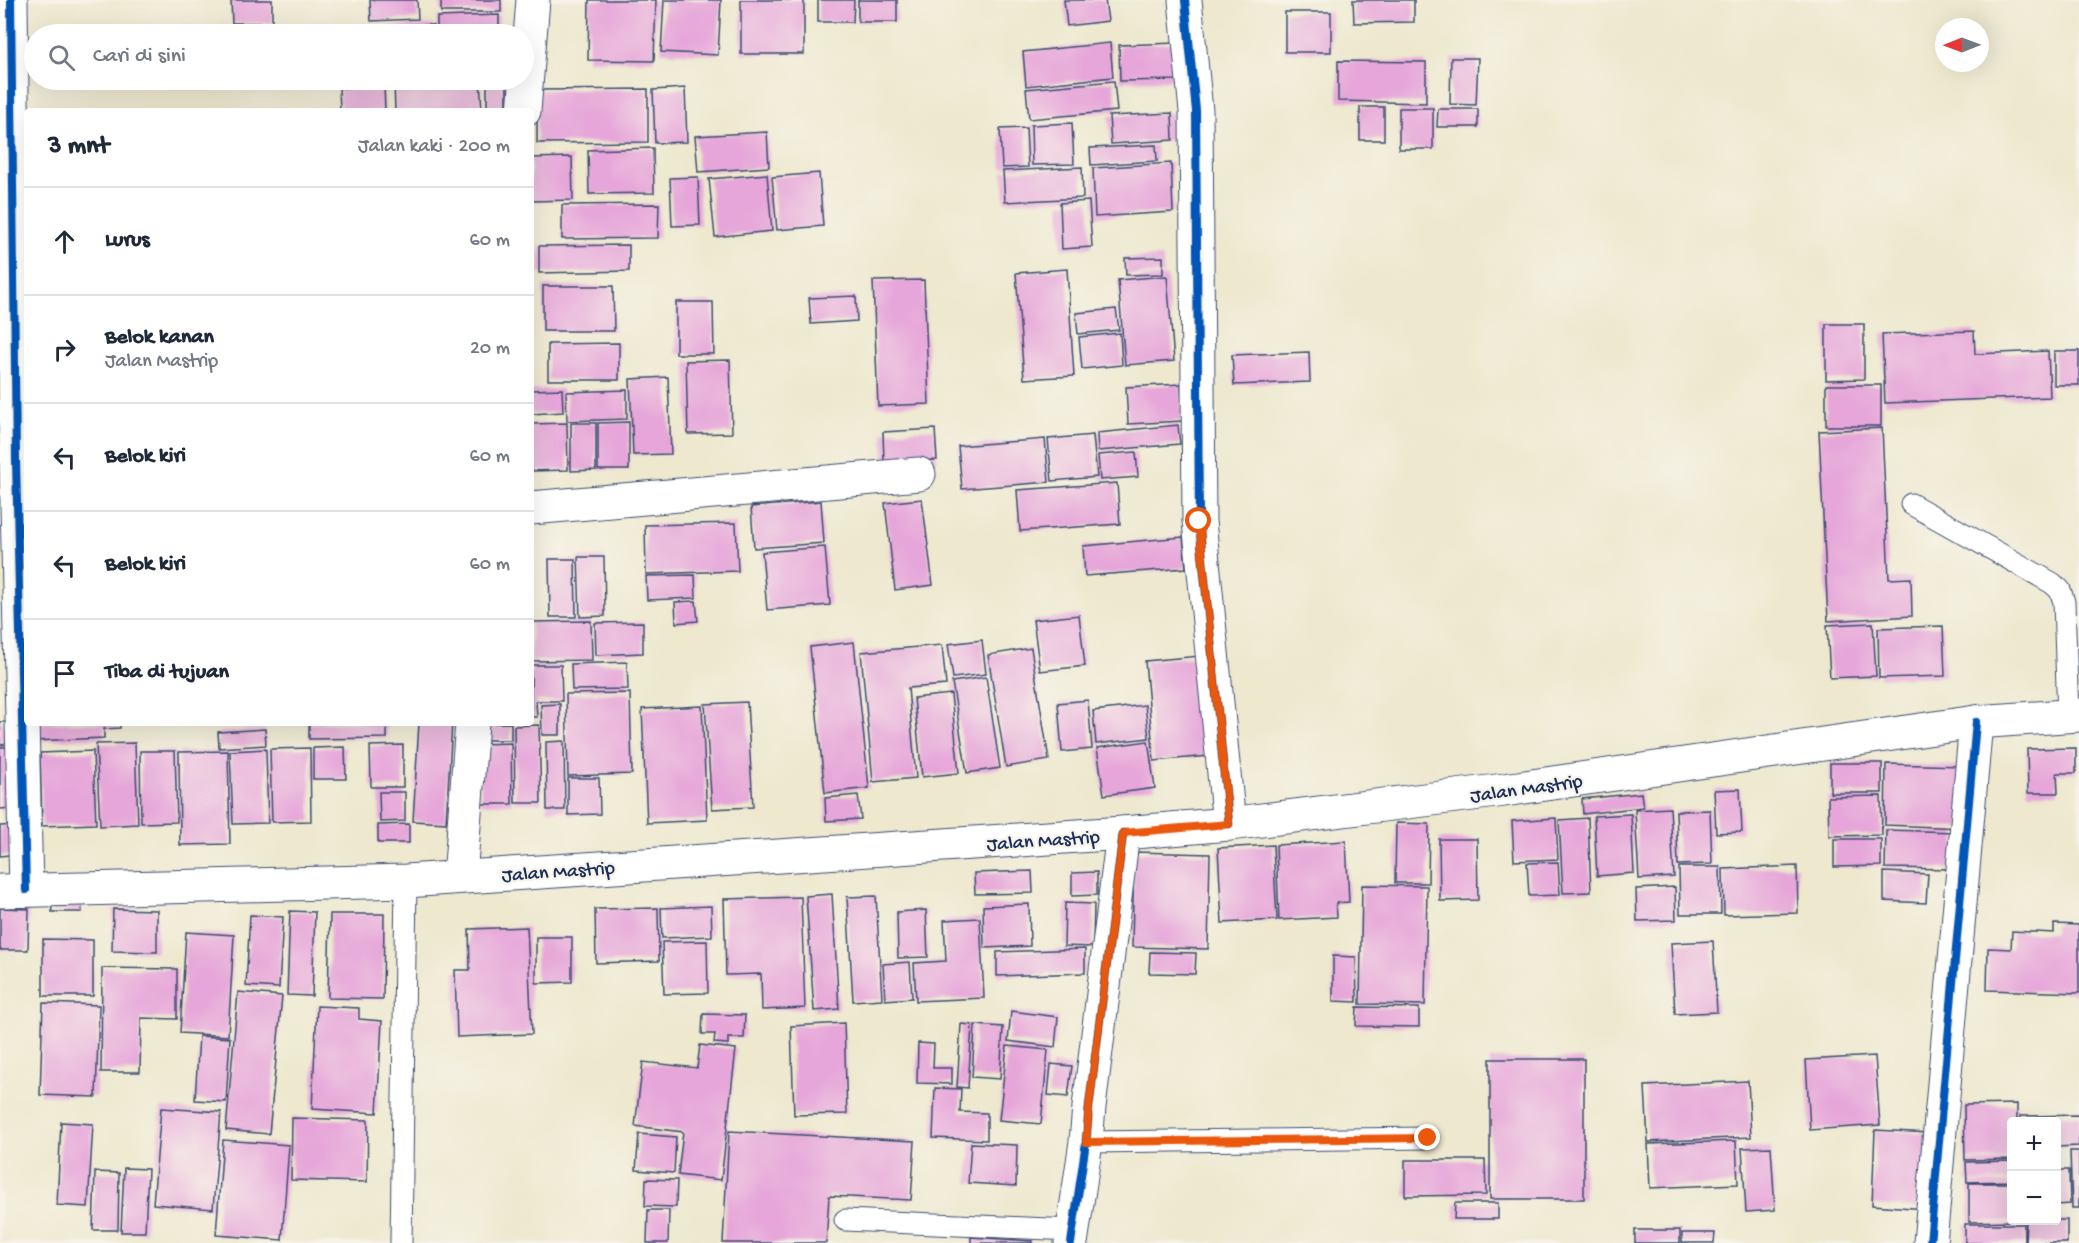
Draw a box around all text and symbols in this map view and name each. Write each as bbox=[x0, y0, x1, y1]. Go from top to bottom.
north arrow bbox=[1935, 18, 1989, 72]
search box bbox=[24, 24, 534, 90]
icon: search bbox=[45, 41, 78, 74]
text: Cari di sini bbox=[93, 44, 186, 70]
text: 3 mnt bbox=[48, 132, 109, 163]
text: Jalan kaki · 200 m bbox=[358, 136, 510, 159]
icon: ahead bbox=[48, 225, 81, 258]
text: Lurus bbox=[105, 228, 150, 254]
text: 60 m bbox=[470, 230, 510, 253]
text: Belok kanan bbox=[105, 325, 214, 351]
icon: right bbox=[48, 333, 81, 366]
text: 20 m bbox=[470, 338, 510, 361]
text: Jalan Mastrip bbox=[105, 351, 218, 374]
icon: left bbox=[48, 441, 81, 474]
text: Belok kiri bbox=[105, 444, 186, 470]
text: 60 m bbox=[470, 446, 510, 469]
route start bbox=[1185, 507, 1211, 533]
icon: left bbox=[48, 549, 81, 582]
text: Belok kiri bbox=[105, 552, 186, 578]
text: 60 m bbox=[470, 554, 510, 577]
icon: arrive bbox=[48, 657, 81, 690]
text: Tiba di tujuan bbox=[105, 660, 229, 686]
street label: Jalan Mastrip bbox=[1469, 771, 1584, 810]
street label: Jalan Mastrip bbox=[986, 827, 1101, 858]
street label: Jalan Mastrip bbox=[501, 858, 616, 889]
map controls bbox=[2007, 1117, 2061, 1225]
button: + bbox=[2007, 1117, 2061, 1171]
route end bbox=[1414, 1124, 1440, 1150]
button: − bbox=[2007, 1171, 2061, 1225]

